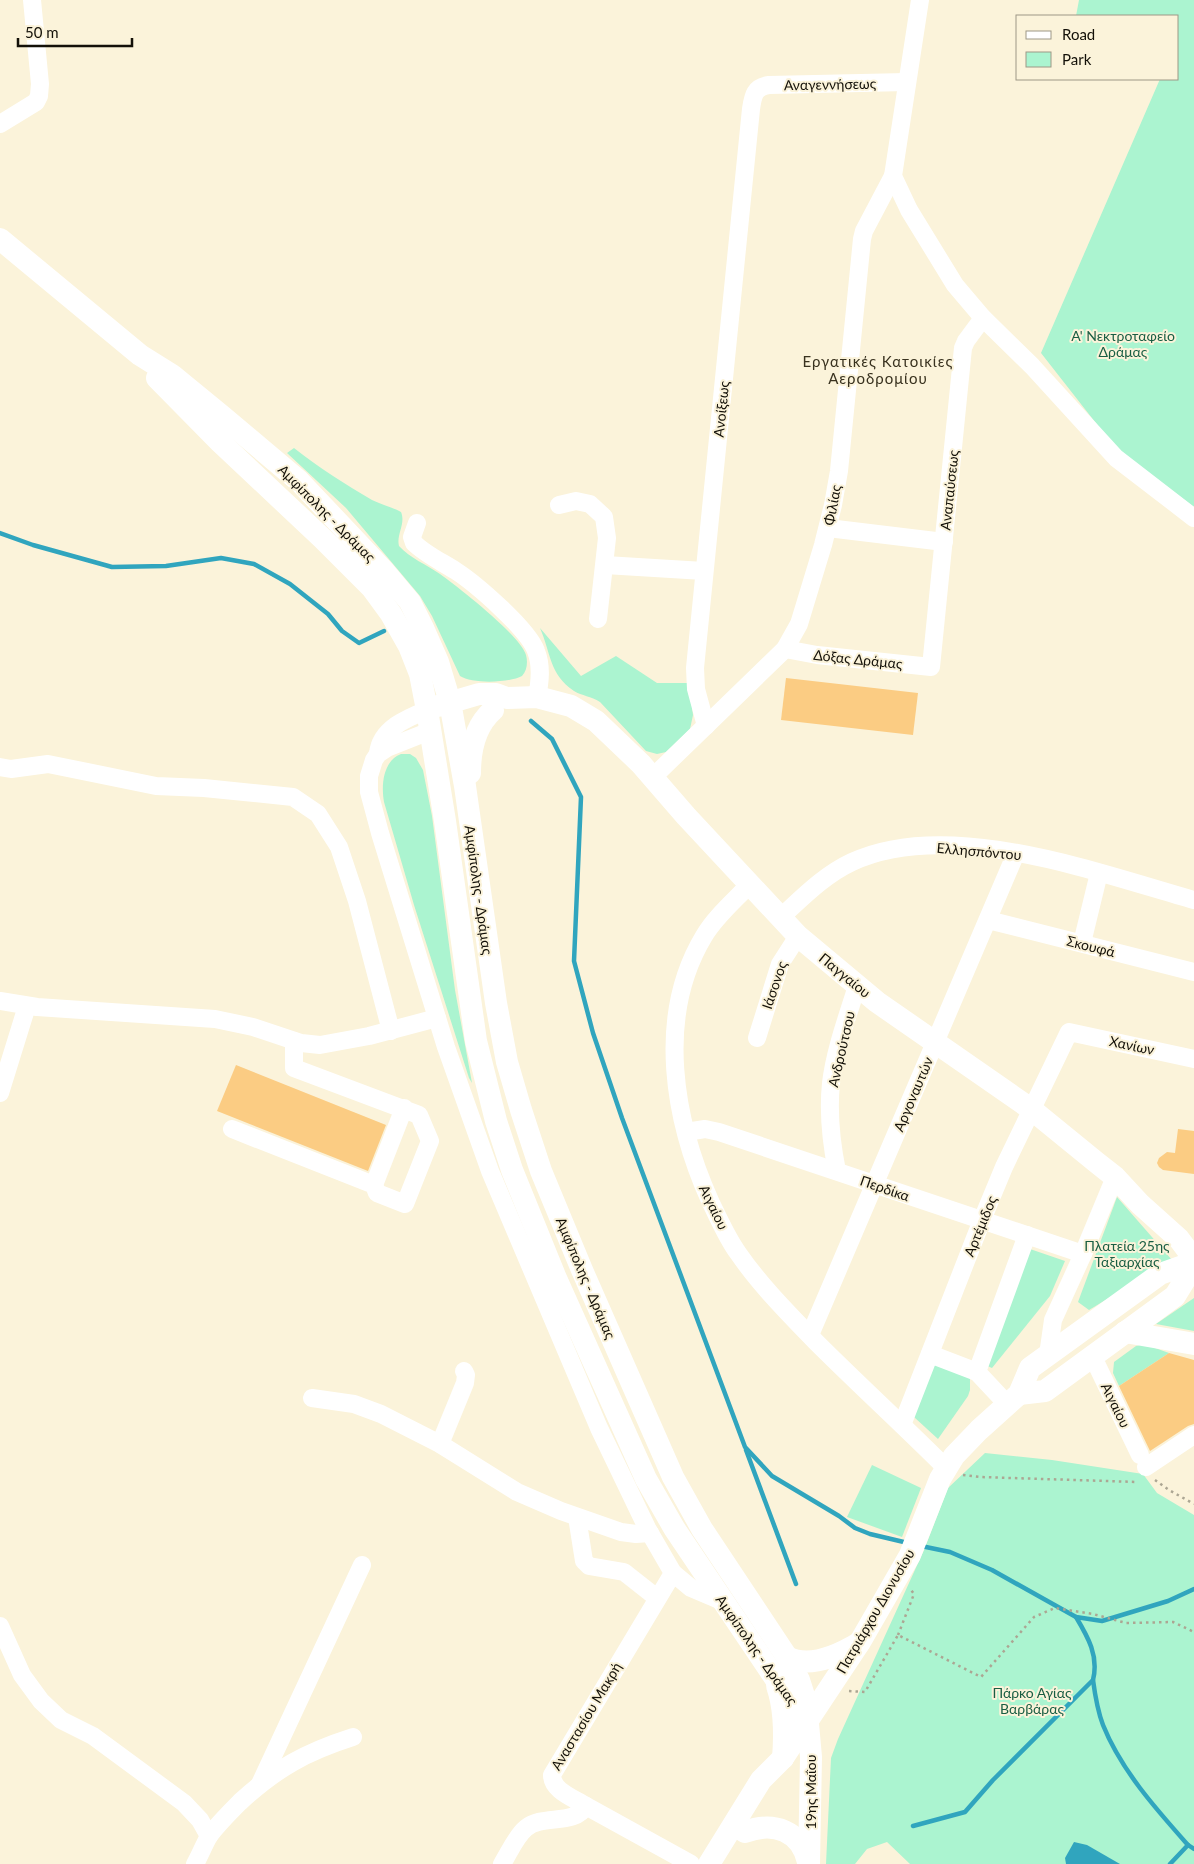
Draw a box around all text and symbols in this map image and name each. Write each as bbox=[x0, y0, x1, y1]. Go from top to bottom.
scale bar bbox=[18, 15, 131, 47]
legend bbox=[1016, 15, 1179, 80]
text: 50 m bbox=[25, 23, 59, 41]
text: Road bbox=[1062, 25, 1095, 43]
text: Park bbox=[1062, 50, 1092, 68]
street label: Αναγεννήσεως bbox=[784, 75, 877, 93]
park label: Α' Νεκτροταφείο Δράμας bbox=[1071, 327, 1175, 360]
district label: Εργατικές Κατοικίες Αεροδρομίου bbox=[803, 352, 953, 387]
street label: Ανοίξεως bbox=[710, 380, 732, 438]
street label: Αναπαύσεως bbox=[936, 449, 962, 531]
street label: Αμφίπολης - Δράμας bbox=[275, 461, 380, 566]
street label: Φιλίας bbox=[820, 483, 844, 527]
street label: Δόξας Δράμας bbox=[813, 646, 904, 672]
street label: Αμφίπολης - Δράμας bbox=[461, 824, 497, 956]
street label: Ελλησπόντου bbox=[936, 839, 1022, 863]
street label: Σκουφά bbox=[1065, 932, 1118, 960]
street label: Παγγαίου bbox=[816, 949, 874, 1001]
street label: Ιάσονος bbox=[758, 958, 790, 1011]
street label: Ανδρούτσου bbox=[824, 1009, 858, 1089]
street label: Χανίων bbox=[1108, 1032, 1156, 1058]
street label: Αργοναυτών bbox=[890, 1054, 936, 1134]
street label: Περδίκα bbox=[858, 1172, 913, 1205]
street label: Αιγαίου bbox=[696, 1182, 732, 1232]
street label: Αρτέμιδος bbox=[960, 1193, 1000, 1259]
street label: Αμφίπολης - Δράμας bbox=[553, 1215, 620, 1342]
park label: Πλατεία 25ης Ταξιαρχίας bbox=[1084, 1237, 1170, 1270]
street label: Αιγαίου bbox=[1098, 1380, 1134, 1430]
street label: Πατριάρχου Διονυσίου bbox=[832, 1546, 918, 1676]
street label: Αμφίπολης - Δράμας bbox=[713, 1592, 802, 1709]
street label: Αναστασίου Μακρή bbox=[547, 1659, 625, 1773]
park label: Πάρκο Αγίας Βαρβάρας bbox=[992, 1684, 1072, 1717]
street label: 19ης Μαΐου bbox=[802, 1755, 819, 1829]

